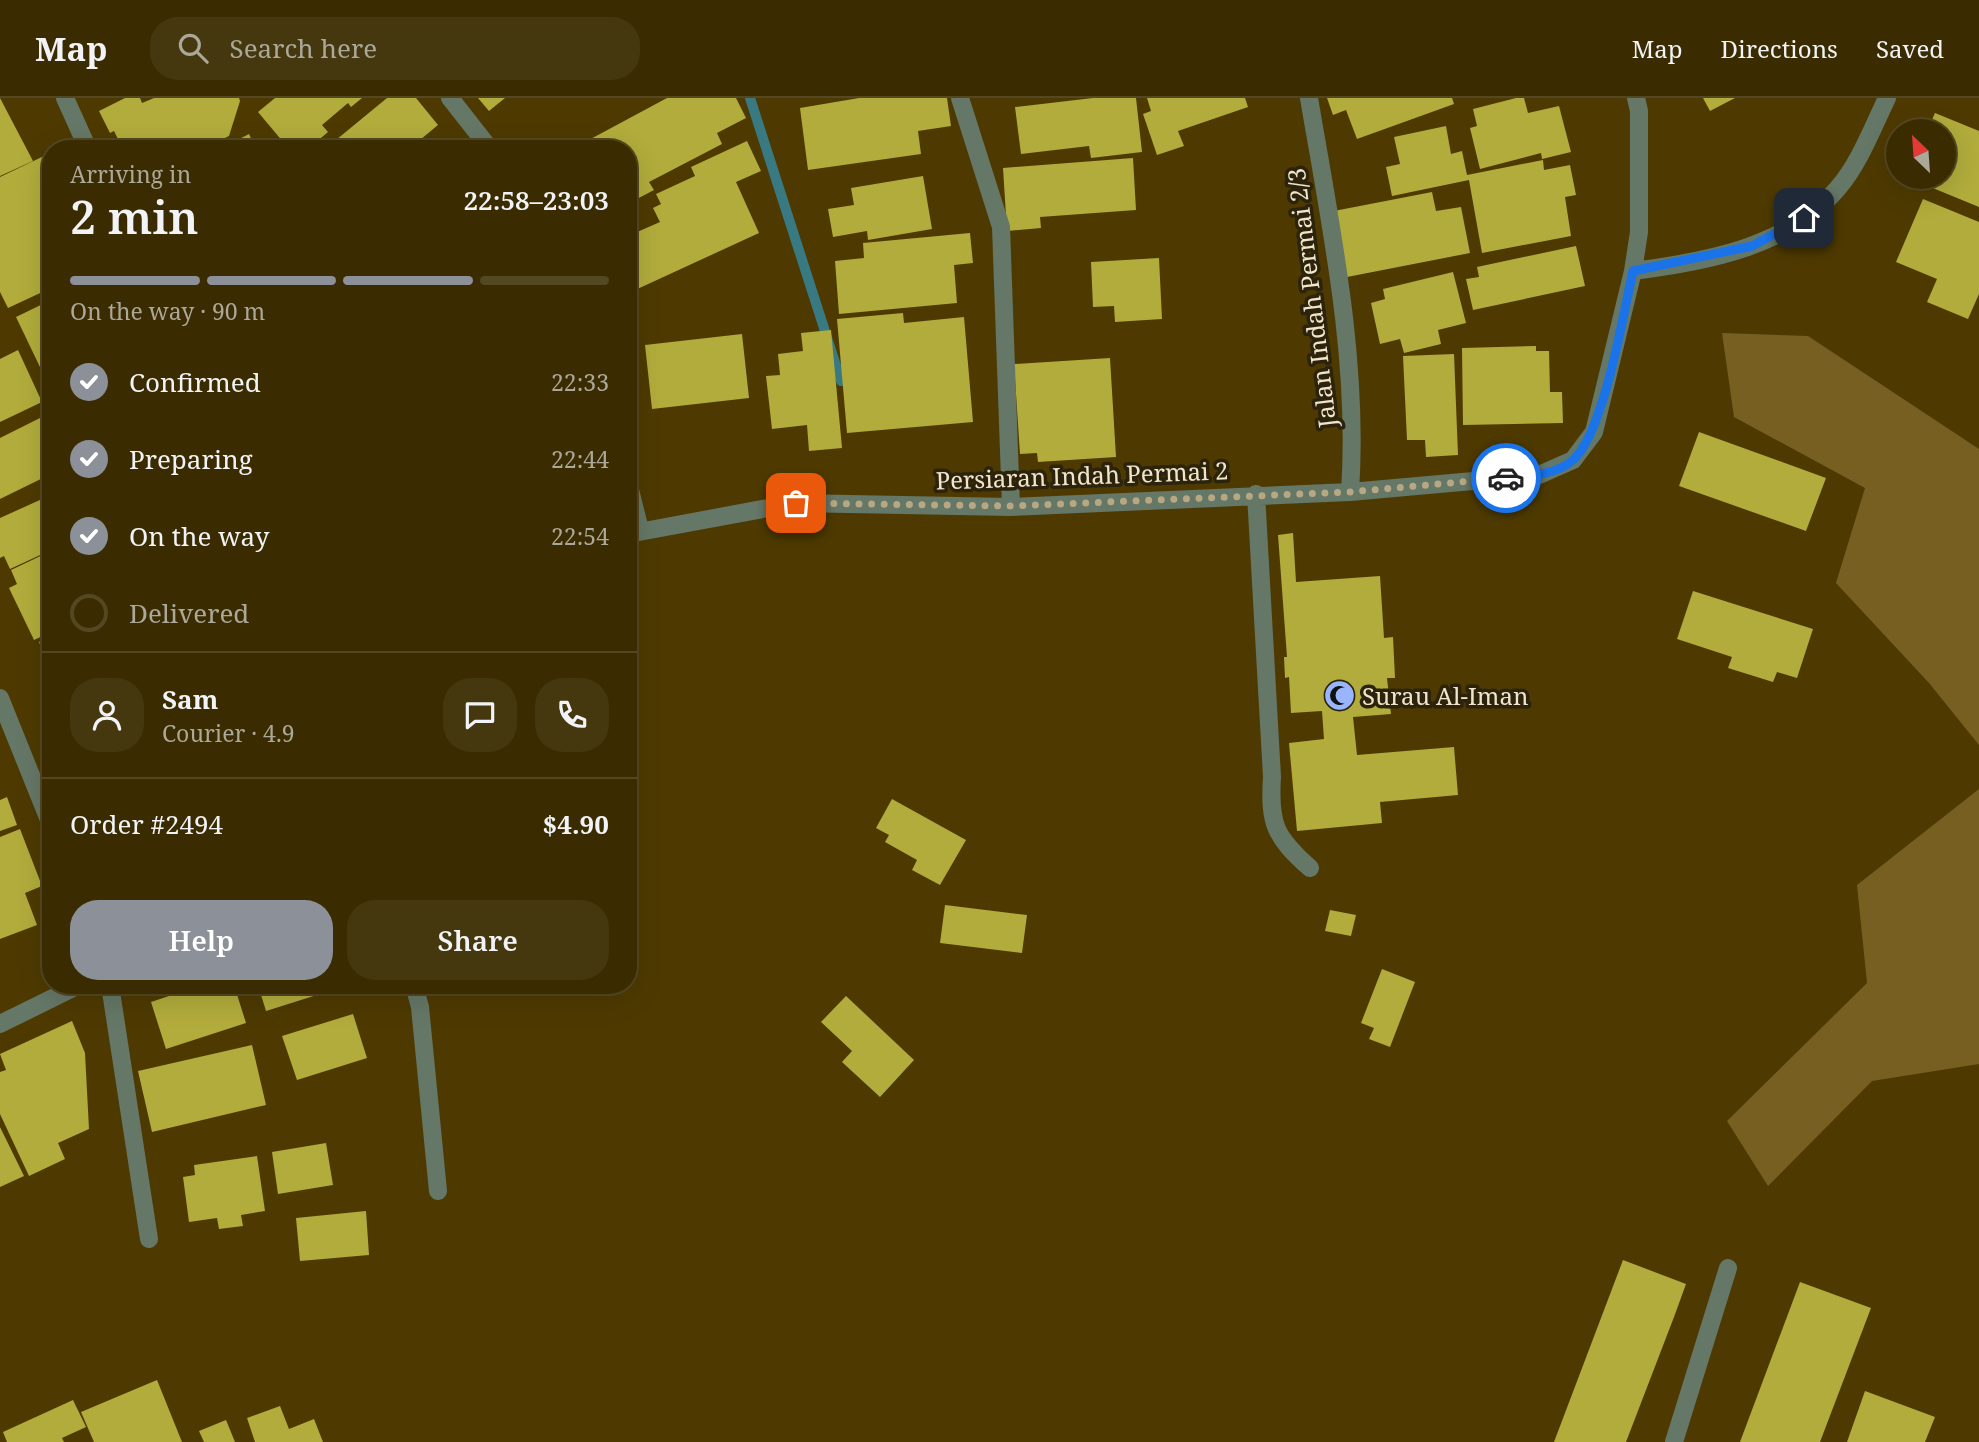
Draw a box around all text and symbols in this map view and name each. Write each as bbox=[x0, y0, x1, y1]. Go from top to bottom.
search box bbox=[150, 17, 640, 80]
text: Map bbox=[35, 26, 108, 71]
icon: search bbox=[174, 29, 212, 67]
text: Search here bbox=[230, 30, 377, 66]
text: Map bbox=[1632, 32, 1683, 65]
text: Directions bbox=[1721, 32, 1838, 65]
text: Saved bbox=[1876, 32, 1944, 65]
north arrow bbox=[1886, 119, 1956, 189]
map controls bbox=[1886, 119, 1956, 189]
text: Arriving in bbox=[70, 158, 191, 190]
street label: Jalan Indah Permai 2/3 bbox=[1279, 166, 1343, 431]
text: 22:58–23:03 bbox=[463, 182, 609, 218]
text: 2 min bbox=[70, 185, 198, 247]
pin bbox=[1774, 188, 1834, 248]
icon: home bbox=[1785, 199, 1823, 237]
text: On the way · 90 m bbox=[70, 295, 265, 327]
icon: check bbox=[70, 363, 108, 401]
text: Confirmed bbox=[129, 364, 261, 400]
text: 22:33 bbox=[551, 366, 609, 398]
icon: check bbox=[70, 440, 108, 478]
text: Preparing bbox=[129, 441, 253, 477]
text: 22:44 bbox=[551, 443, 609, 475]
courier bbox=[1471, 443, 1541, 513]
street label: Persiaran Indah Permai 2 bbox=[935, 453, 1229, 497]
icon: car bbox=[1487, 459, 1525, 497]
pin bbox=[766, 473, 826, 533]
icon: bag bbox=[777, 484, 815, 522]
icon: check bbox=[70, 517, 108, 555]
text: On the way bbox=[129, 518, 269, 554]
text: 22:54 bbox=[551, 520, 609, 552]
text: Delivered bbox=[129, 595, 249, 631]
button: person bbox=[70, 678, 144, 752]
button: chat bbox=[443, 678, 517, 752]
button: phone bbox=[535, 678, 609, 752]
mosque icon: Surau Al-Iman bbox=[1322, 678, 1356, 712]
place label: Surau Al-Iman bbox=[1362, 679, 1528, 712]
text: Sam bbox=[162, 681, 218, 717]
text: Courier · 4.9 bbox=[162, 717, 295, 749]
text: Order #2494 bbox=[70, 806, 223, 842]
text: $4.90 bbox=[543, 806, 609, 842]
button: Help bbox=[70, 900, 333, 980]
button: Share bbox=[347, 900, 609, 980]

